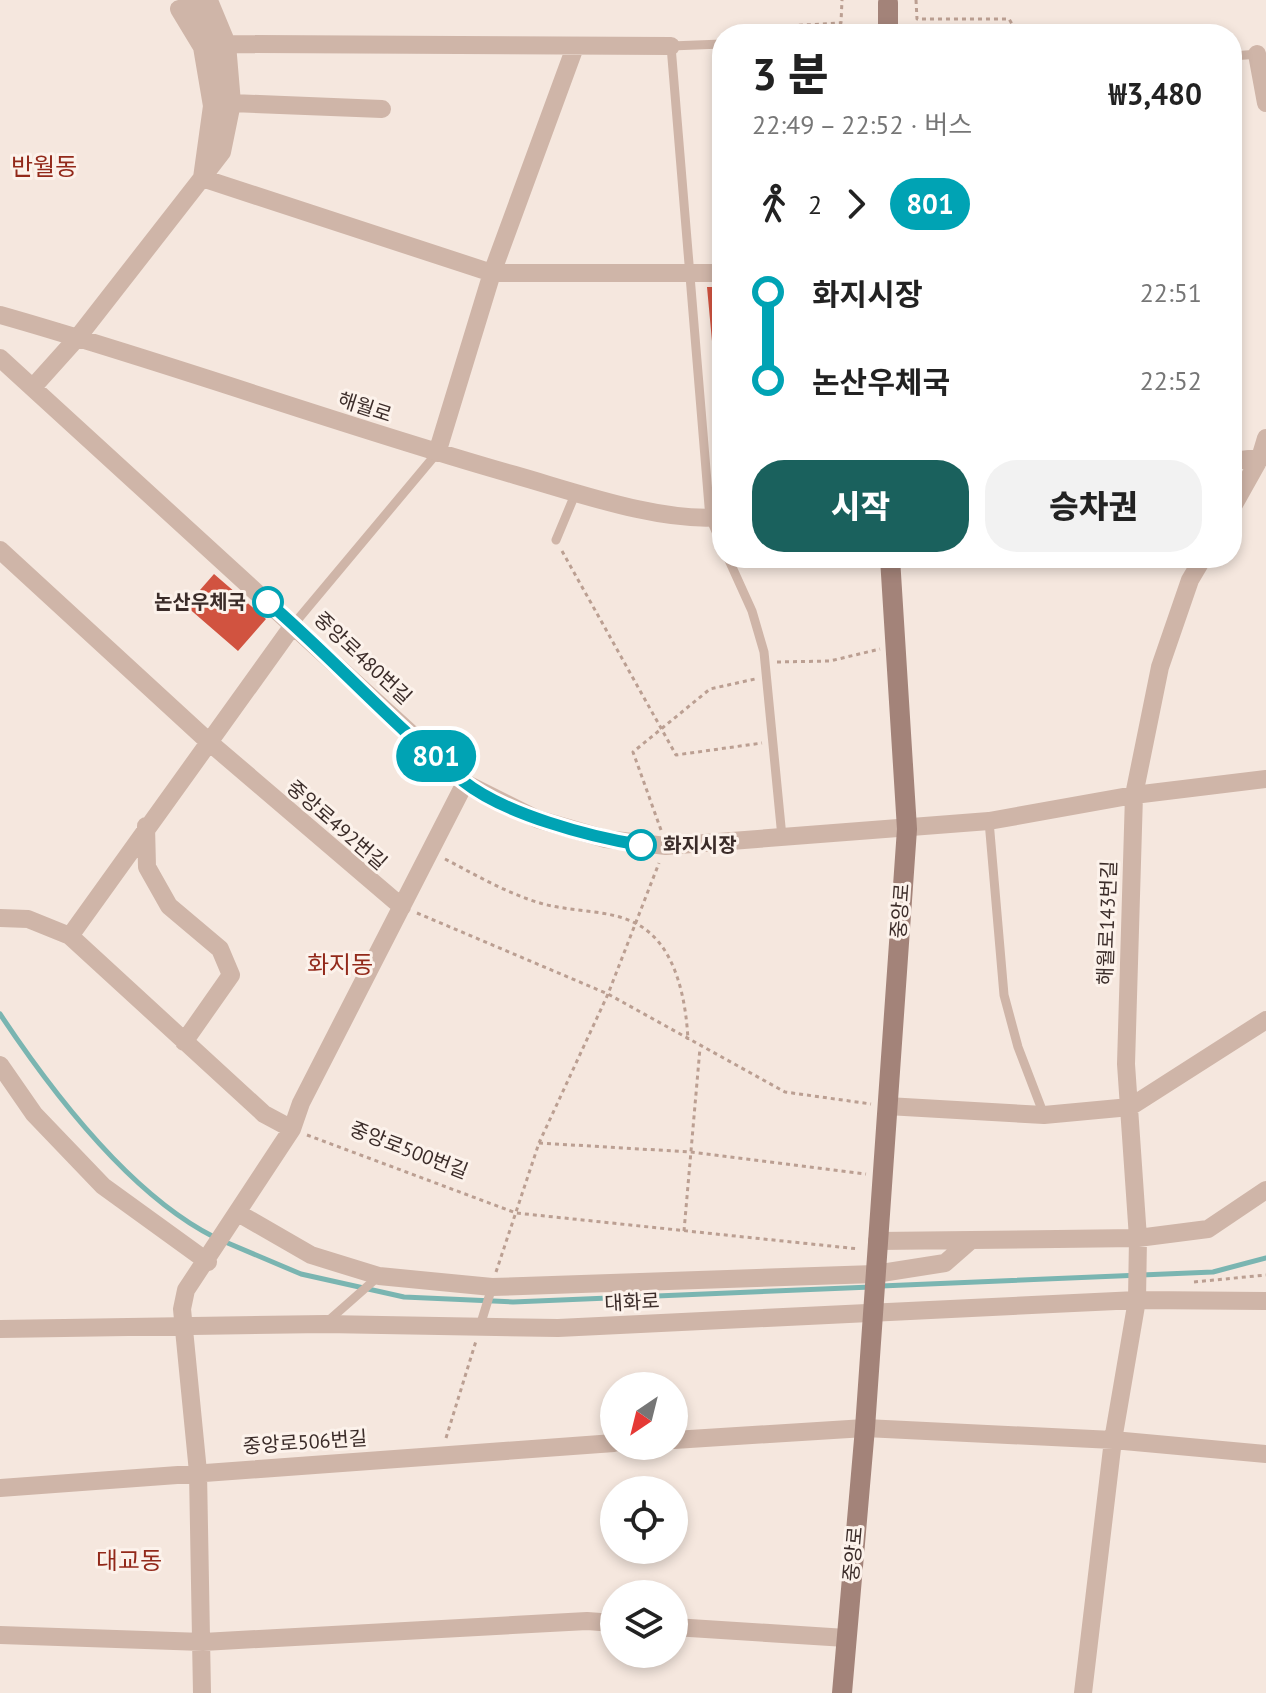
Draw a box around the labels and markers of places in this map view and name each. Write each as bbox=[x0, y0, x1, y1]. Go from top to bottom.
marker: 논산우체국 bbox=[253, 587, 283, 617]
place label: 논산우체국 bbox=[154, 589, 246, 615]
marker: 화지시장 bbox=[626, 830, 656, 860]
place label: 화지시장 bbox=[663, 832, 737, 858]

